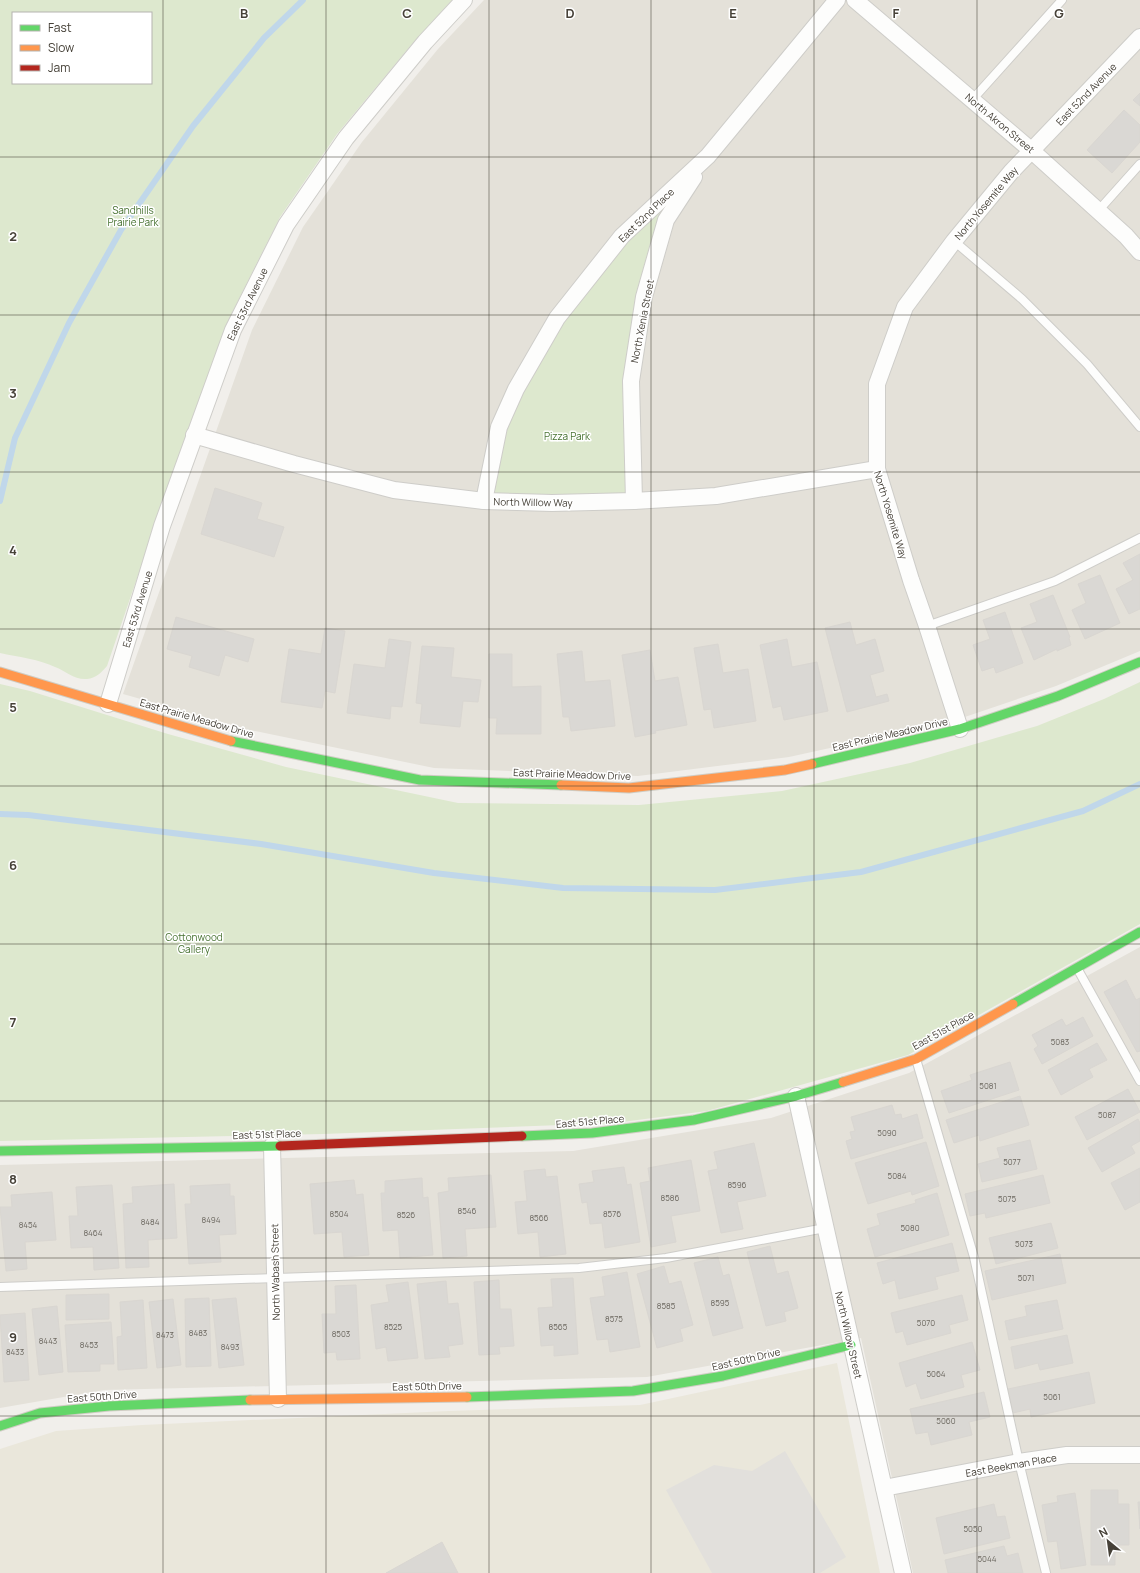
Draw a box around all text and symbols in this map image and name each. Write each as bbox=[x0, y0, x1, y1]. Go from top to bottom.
text: B bbox=[240, 4, 248, 22]
text: C bbox=[402, 4, 412, 22]
text: D bbox=[565, 4, 575, 22]
text: E bbox=[729, 4, 737, 22]
text: F bbox=[893, 4, 900, 22]
text: G bbox=[1054, 4, 1064, 22]
legend bbox=[12, 12, 152, 84]
text: Fast bbox=[48, 19, 72, 36]
text: Slow bbox=[48, 39, 74, 56]
text: Jam bbox=[48, 59, 70, 76]
street label: East 52nd Avenue bbox=[1053, 60, 1120, 128]
street label: North Akron Street bbox=[962, 90, 1038, 156]
street label: North Yosemite Way bbox=[951, 163, 1021, 243]
street label: East 52nd Place bbox=[615, 185, 677, 245]
park label: Sandhills Prairie Park bbox=[107, 203, 160, 229]
text: 2 bbox=[9, 227, 17, 245]
street label: East 53rd Avenue bbox=[223, 265, 271, 343]
street label: North Xenia Street bbox=[627, 278, 657, 364]
text: 3 bbox=[9, 384, 17, 402]
park label: Pizza Park bbox=[544, 429, 591, 443]
street label: North Yosemite Way bbox=[871, 469, 911, 562]
street label: North Willow Way bbox=[493, 494, 573, 510]
text: 4 bbox=[9, 541, 17, 559]
street label: East 53rd Avenue bbox=[119, 569, 155, 649]
street label: East Prairie Meadow Drive bbox=[138, 695, 256, 741]
text: 5 bbox=[9, 698, 17, 716]
street label: East Prairie Meadow Drive bbox=[831, 714, 949, 754]
street label: East Prairie Meadow Drive bbox=[513, 765, 631, 783]
text: 6 bbox=[9, 856, 17, 874]
park label: Cottonwood Gallery bbox=[165, 930, 223, 956]
street label: East 51st Place bbox=[910, 1007, 977, 1053]
text: 7 bbox=[10, 1013, 17, 1031]
house number: 5083 bbox=[1051, 1036, 1069, 1047]
house number: 5081 bbox=[979, 1080, 997, 1091]
house number: 5087 bbox=[1098, 1109, 1116, 1120]
street label: East 51st Place bbox=[555, 1111, 625, 1131]
street label: East 51st Place bbox=[232, 1126, 302, 1142]
house number: 5090 bbox=[877, 1127, 897, 1138]
house number: 5077 bbox=[1003, 1156, 1021, 1167]
text: 8 bbox=[9, 1170, 17, 1188]
house number: 5084 bbox=[888, 1170, 907, 1181]
house number: 8596 bbox=[727, 1179, 747, 1190]
house number: 8586 bbox=[661, 1192, 679, 1203]
house number: 5075 bbox=[998, 1193, 1016, 1204]
house number: 8546 bbox=[458, 1205, 477, 1216]
house number: 8504 bbox=[330, 1208, 349, 1219]
house number: 8576 bbox=[603, 1208, 621, 1219]
house number: 8526 bbox=[397, 1209, 415, 1220]
house number: 8566 bbox=[529, 1212, 549, 1223]
house number: 8494 bbox=[202, 1214, 221, 1225]
house number: 8484 bbox=[141, 1216, 160, 1227]
house number: 8454 bbox=[19, 1219, 38, 1230]
house number: 5080 bbox=[900, 1222, 920, 1233]
street label: North Wabash Street bbox=[267, 1223, 283, 1321]
house number: 8464 bbox=[83, 1227, 103, 1238]
house number: 5073 bbox=[1015, 1238, 1033, 1249]
house number: 5071 bbox=[1018, 1272, 1034, 1283]
street label: North Willow Street bbox=[832, 1290, 866, 1380]
house number: 8595 bbox=[711, 1297, 730, 1308]
house number: 8585 bbox=[657, 1300, 676, 1311]
house number: 8575 bbox=[605, 1313, 623, 1324]
house number: 5070 bbox=[917, 1317, 935, 1328]
house number: 8525 bbox=[384, 1321, 402, 1332]
house number: 8565 bbox=[549, 1321, 568, 1332]
house number: 8483 bbox=[189, 1327, 207, 1338]
text: 9 bbox=[9, 1328, 17, 1346]
house number: 8503 bbox=[332, 1328, 350, 1339]
house number: 8473 bbox=[156, 1329, 174, 1340]
house number: 8443 bbox=[39, 1335, 57, 1346]
house number: 8453 bbox=[80, 1339, 98, 1350]
house number: 8493 bbox=[221, 1341, 239, 1352]
street label: East 50th Drive bbox=[710, 1344, 782, 1374]
house number: 8433 bbox=[6, 1346, 24, 1357]
house number: 5064 bbox=[926, 1368, 946, 1379]
street label: East 50th Drive bbox=[392, 1378, 462, 1394]
street label: East 50th Drive bbox=[67, 1387, 137, 1405]
house number: 5061 bbox=[1043, 1391, 1061, 1402]
house number: 5060 bbox=[936, 1415, 956, 1426]
street label: East Beekman Place bbox=[964, 1450, 1058, 1480]
north arrow bbox=[1088, 1521, 1128, 1561]
house number: 5050 bbox=[964, 1523, 983, 1534]
text: N bbox=[1096, 1523, 1110, 1540]
house number: 5044 bbox=[977, 1553, 997, 1564]

